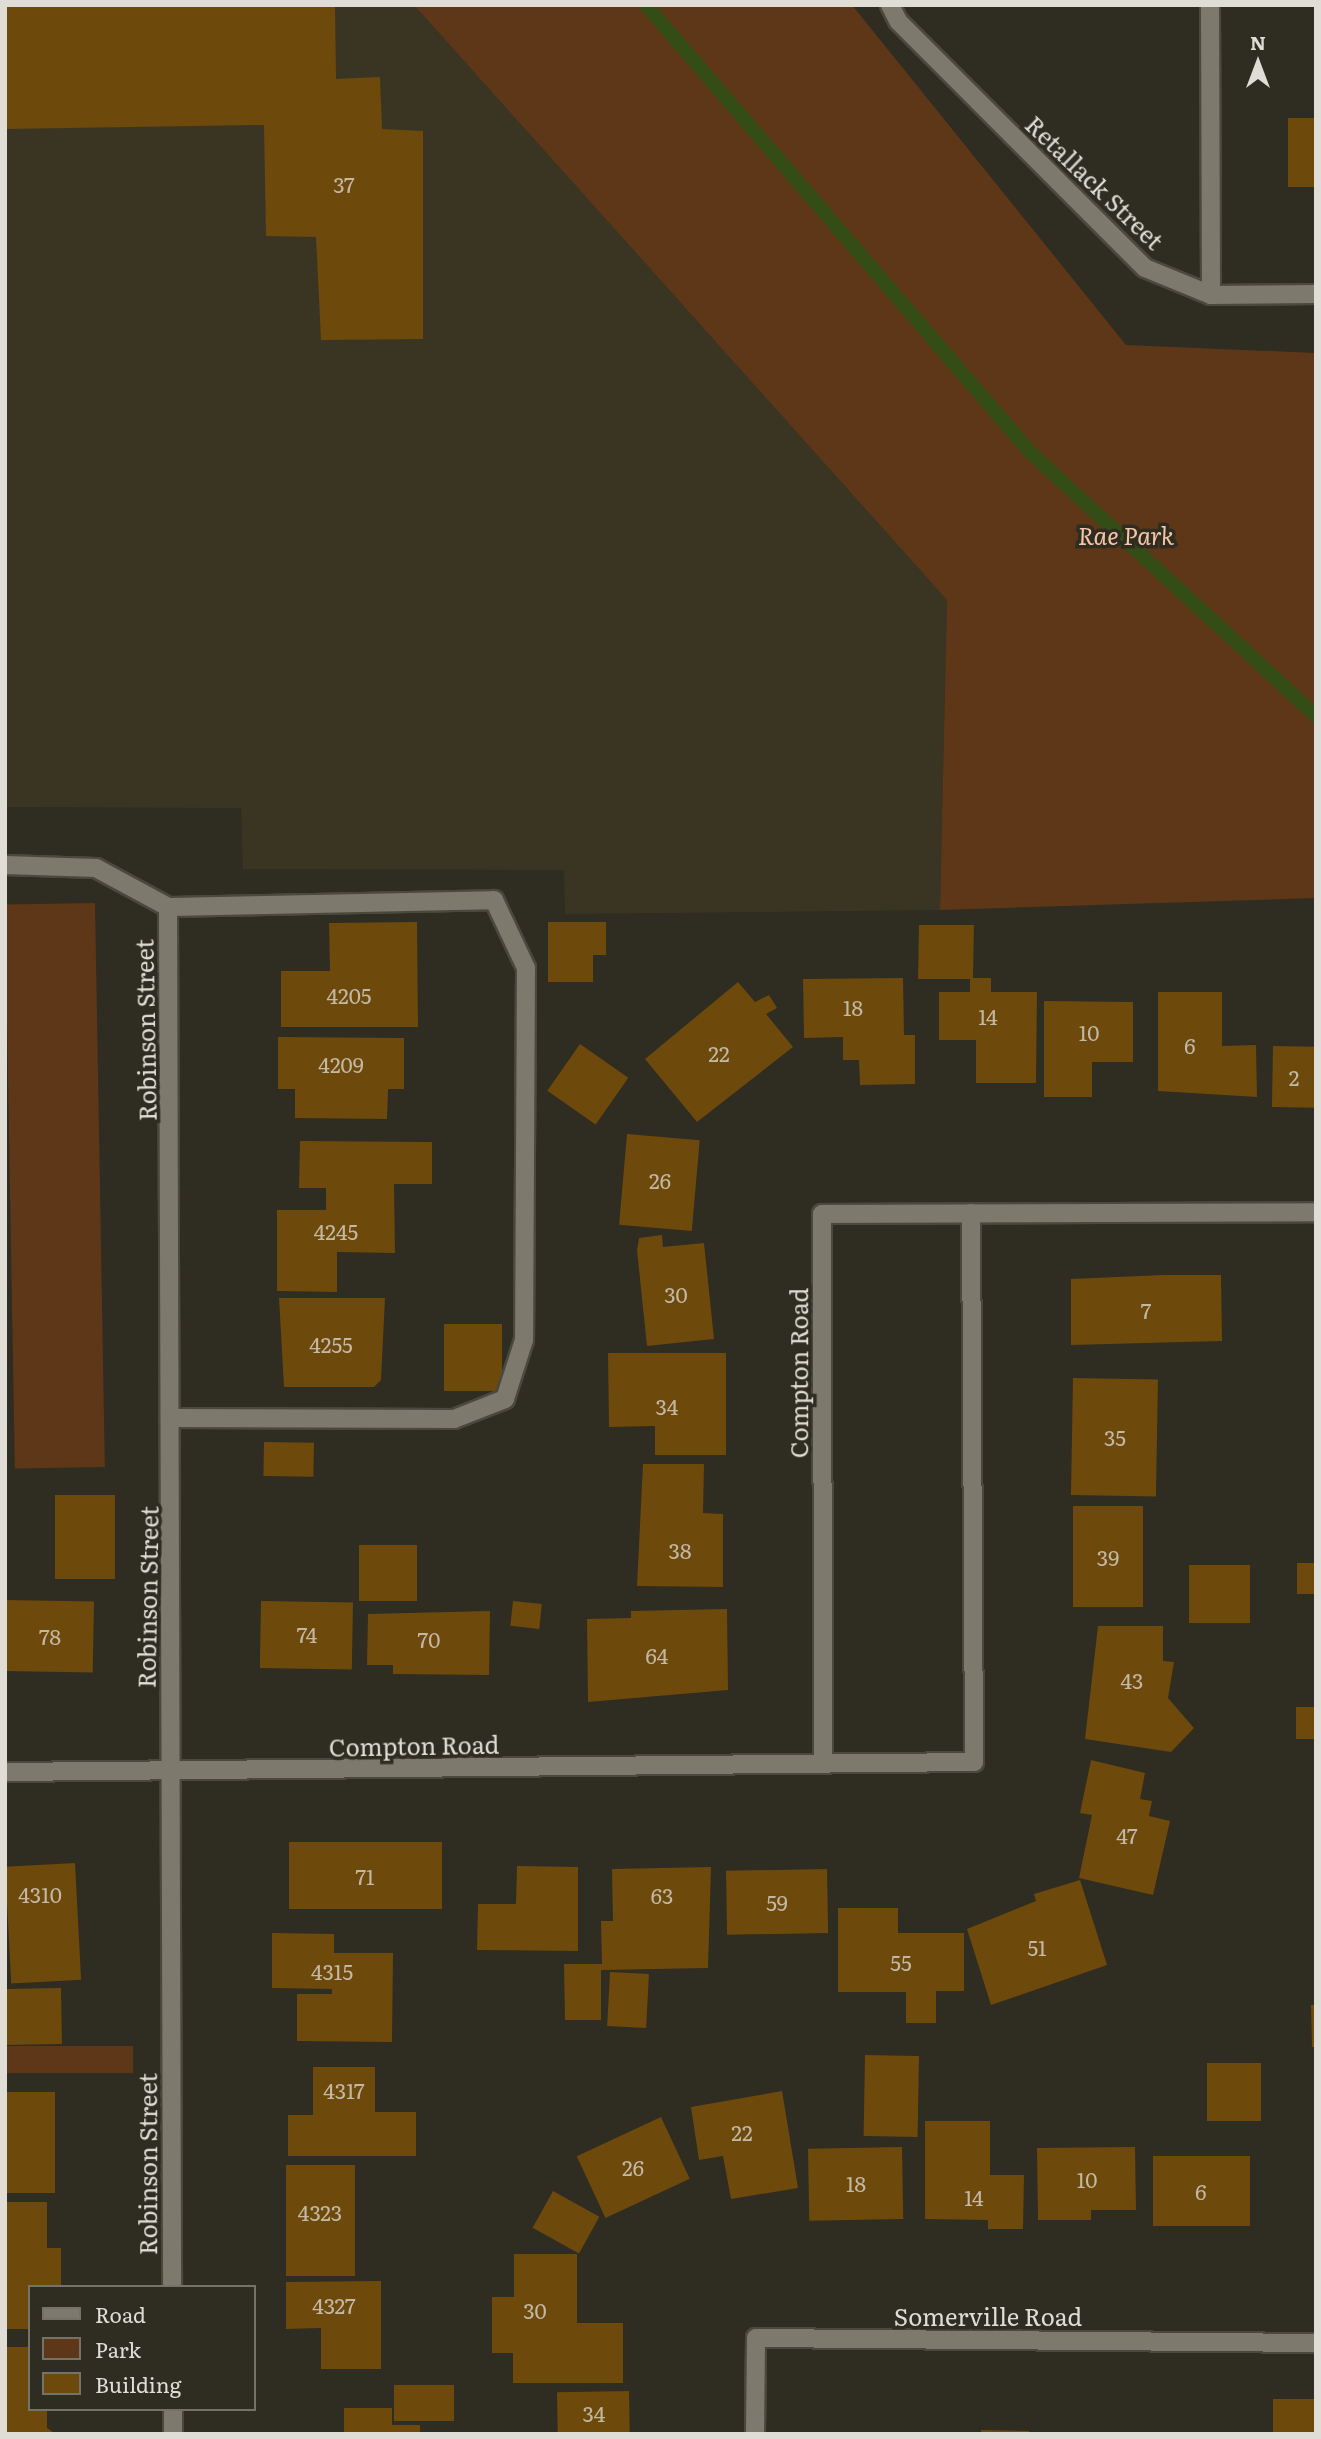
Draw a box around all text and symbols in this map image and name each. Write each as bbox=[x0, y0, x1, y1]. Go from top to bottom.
north arrow bbox=[1223, 28, 1293, 98]
text: N bbox=[1250, 28, 1266, 56]
street label: Retallack Street bbox=[1020, 109, 1170, 255]
house number: 37 bbox=[333, 171, 355, 197]
park label: Rae Park bbox=[1078, 521, 1174, 549]
street label: Robinson Street bbox=[129, 939, 161, 1121]
house number: 4205 bbox=[326, 982, 372, 1008]
house number: 18 bbox=[843, 994, 863, 1020]
house number: 14 bbox=[978, 1003, 998, 1029]
house number: 10 bbox=[1079, 1019, 1099, 1045]
house number: 6 bbox=[1184, 1032, 1196, 1058]
house number: 22 bbox=[708, 1040, 730, 1066]
house number: 4209 bbox=[318, 1051, 364, 1077]
house number: 2 bbox=[1289, 1064, 1299, 1090]
house number: 26 bbox=[649, 1167, 671, 1193]
house number: 4245 bbox=[314, 1218, 358, 1244]
house number: 30 bbox=[664, 1281, 688, 1307]
street label: Compton Road bbox=[784, 1288, 812, 1458]
house number: 7 bbox=[1141, 1297, 1151, 1323]
house number: 4255 bbox=[309, 1331, 353, 1357]
house number: 34 bbox=[656, 1393, 678, 1419]
house number: 35 bbox=[1104, 1424, 1126, 1450]
street label: Robinson Street bbox=[131, 1506, 163, 1688]
house number: 38 bbox=[669, 1537, 691, 1563]
house number: 39 bbox=[1097, 1544, 1119, 1570]
house number: 74 bbox=[297, 1621, 317, 1647]
house number: 78 bbox=[39, 1623, 61, 1649]
house number: 70 bbox=[418, 1626, 440, 1652]
house number: 64 bbox=[646, 1642, 668, 1668]
house number: 43 bbox=[1121, 1667, 1143, 1693]
street label: Compton Road bbox=[329, 1729, 499, 1761]
house number: 47 bbox=[1116, 1822, 1138, 1848]
house number: 71 bbox=[355, 1863, 375, 1889]
house number: 4310 bbox=[18, 1881, 62, 1907]
house number: 63 bbox=[651, 1882, 673, 1908]
house number: 59 bbox=[766, 1889, 788, 1915]
house number: 51 bbox=[1027, 1934, 1047, 1960]
house number: 55 bbox=[890, 1949, 912, 1975]
house number: 4315 bbox=[311, 1958, 353, 1984]
street label: Robinson Street bbox=[133, 2073, 161, 2255]
house number: 4317 bbox=[323, 2077, 365, 2103]
house number: 22 bbox=[731, 2119, 753, 2145]
house number: 26 bbox=[622, 2154, 644, 2180]
house number: 10 bbox=[1077, 2166, 1097, 2192]
house number: 18 bbox=[846, 2170, 866, 2196]
house number: 6 bbox=[1195, 2178, 1207, 2204]
house number: 14 bbox=[964, 2184, 984, 2210]
house number: 4323 bbox=[298, 2199, 342, 2225]
legend bbox=[28, 2285, 256, 2411]
house number: 4327 bbox=[312, 2292, 356, 2318]
house number: 30 bbox=[523, 2297, 547, 2323]
text: Road bbox=[95, 2298, 146, 2329]
street label: Somerville Road bbox=[894, 2302, 1082, 2330]
text: Park bbox=[95, 2333, 141, 2364]
text: Building bbox=[95, 2368, 181, 2399]
house number: 34 bbox=[583, 2400, 605, 2426]

